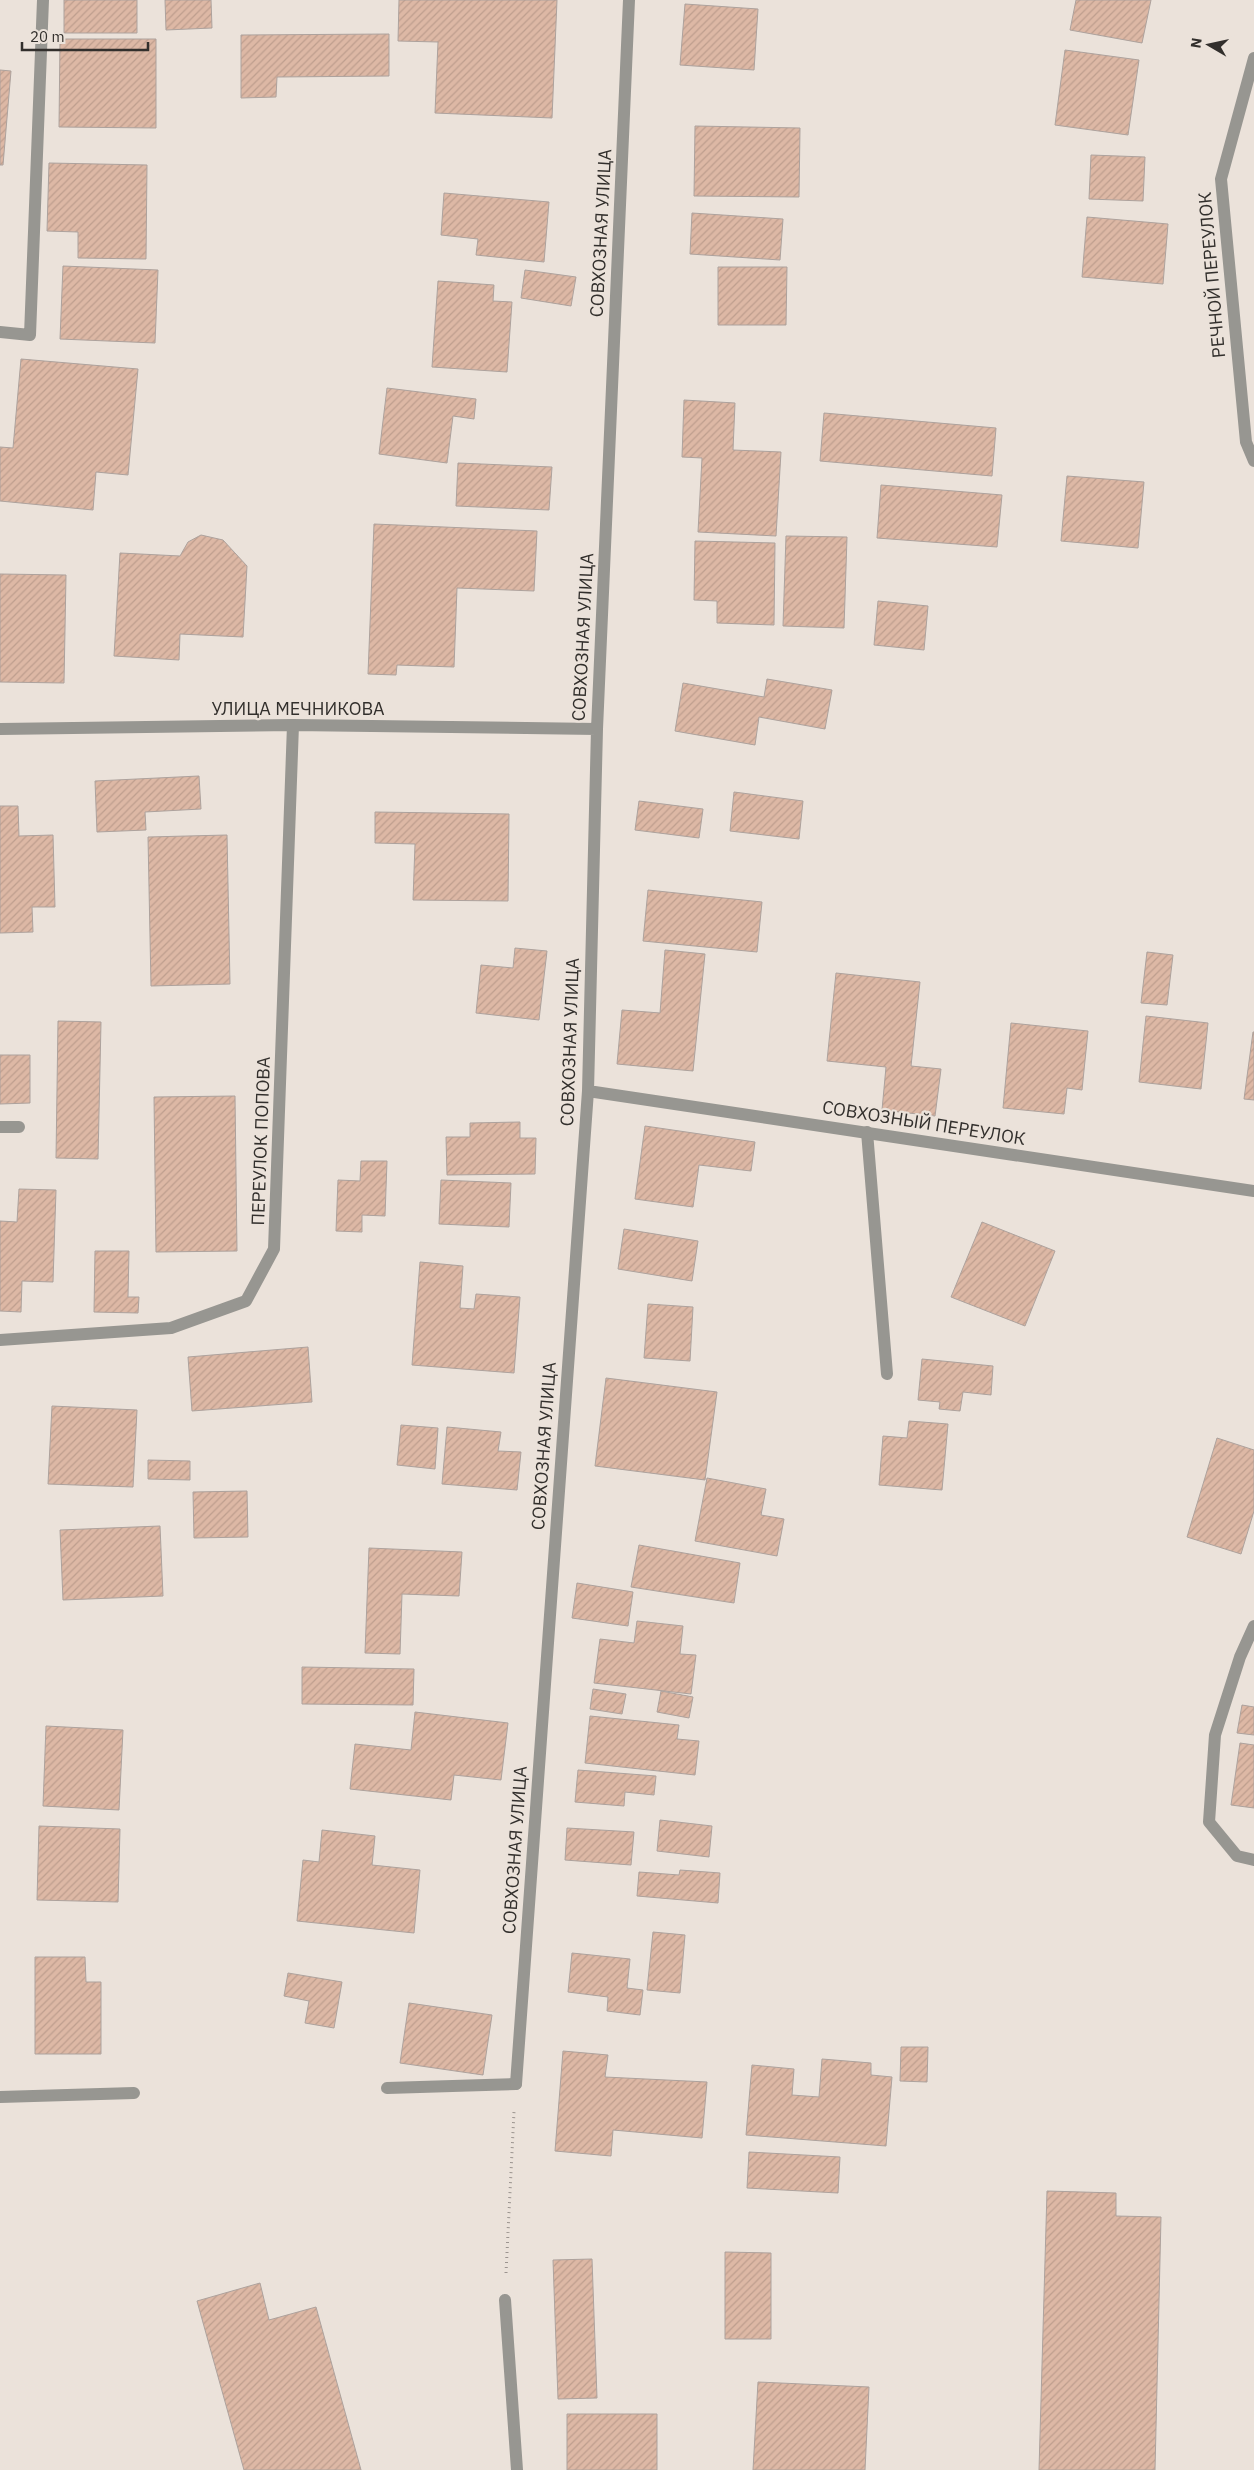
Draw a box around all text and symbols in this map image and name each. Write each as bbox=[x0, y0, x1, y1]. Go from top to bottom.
scale bar bbox=[22, 20, 149, 52]
north arrow bbox=[1184, 20, 1234, 70]
text: 20 m bbox=[30, 27, 65, 46]
text: N bbox=[1186, 37, 1206, 49]
street label: СОВХОЗНАЯ УЛИЦА bbox=[585, 148, 616, 318]
street label: РЕЧНОЙ ПЕРЕУЛОК bbox=[1193, 191, 1230, 359]
street label: СОВХОЗНАЯ УЛИЦА bbox=[567, 552, 598, 722]
street label: УЛИЦА МЕЧНИКОВА bbox=[211, 697, 385, 720]
street label: СОВХОЗНАЯ УЛИЦА bbox=[555, 957, 584, 1127]
street label: ПЕРЕУЛОК ПОПОВА bbox=[246, 1056, 275, 1226]
street label: СОВХОЗНЫЙ ПЕРЕУЛОК bbox=[821, 1095, 1027, 1150]
street label: СОВХОЗНАЯ УЛИЦА bbox=[526, 1361, 561, 1531]
street label: СОВХОЗНАЯ УЛИЦА bbox=[497, 1765, 532, 1935]

